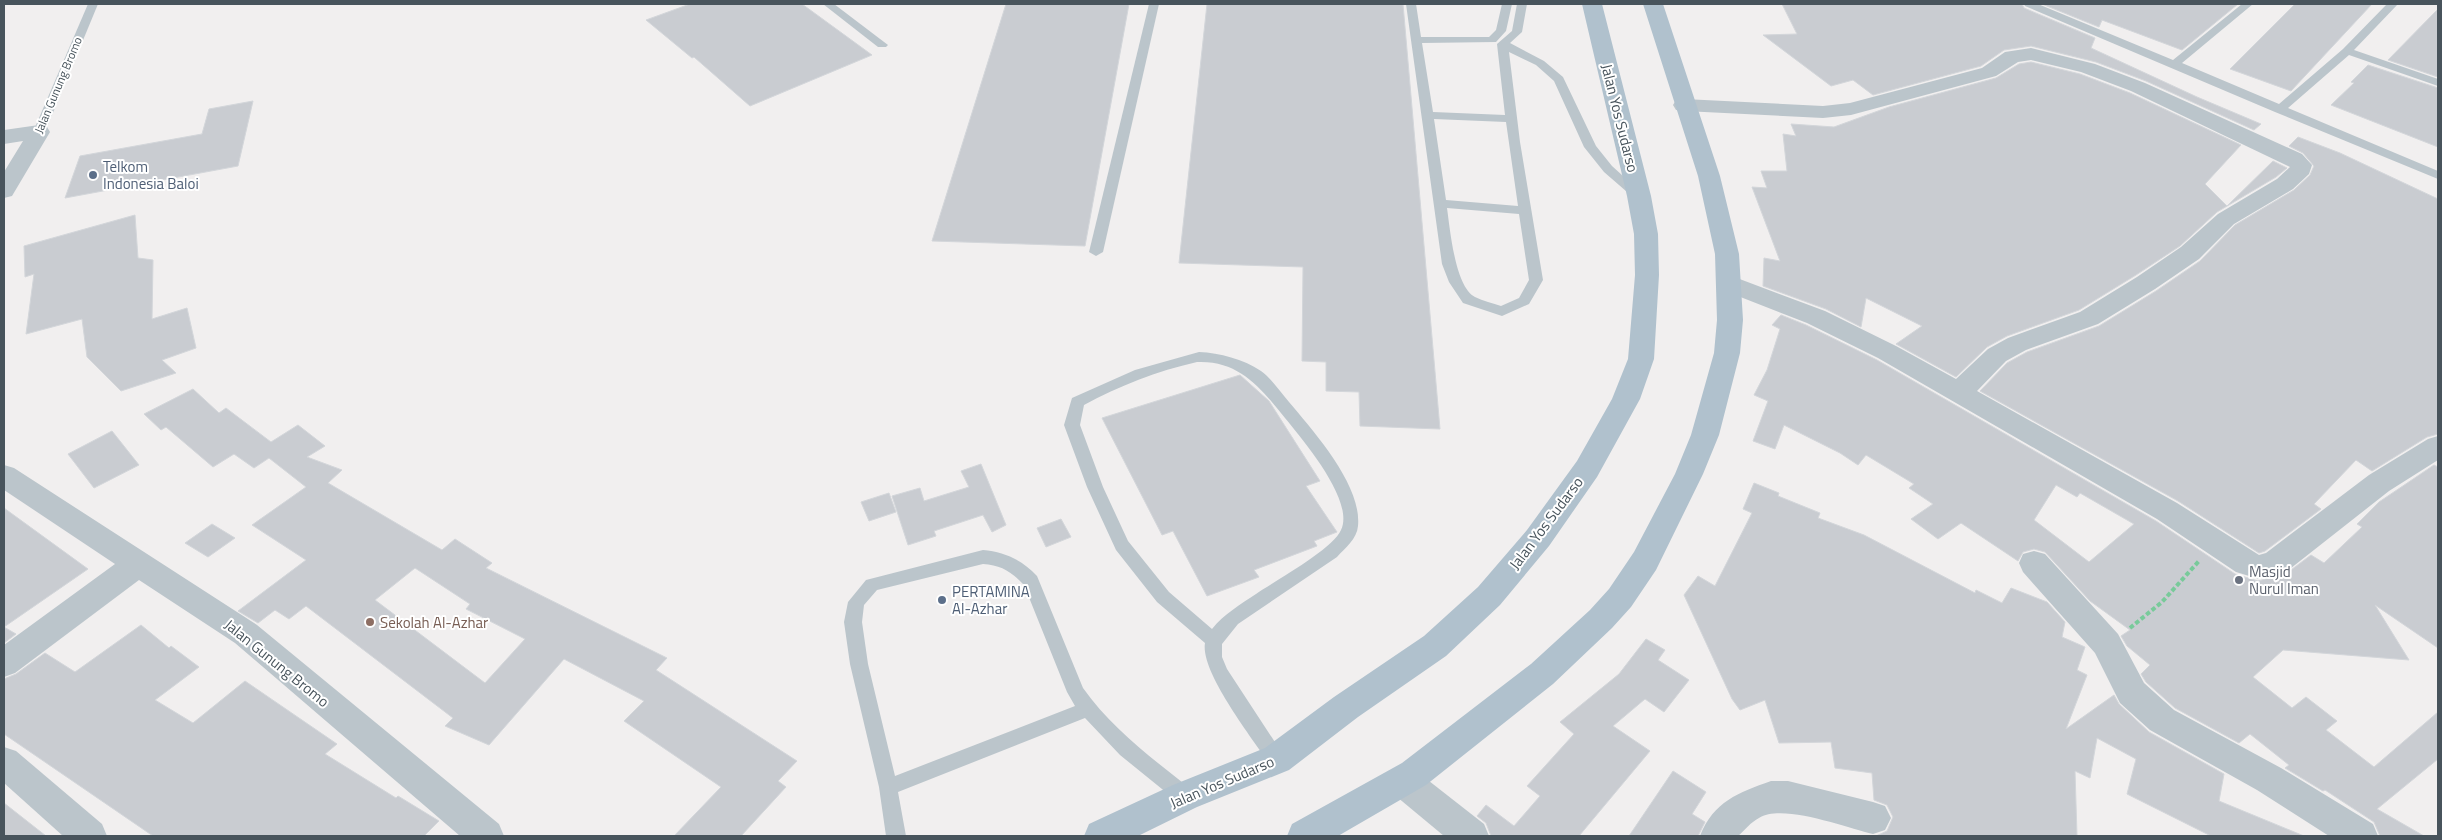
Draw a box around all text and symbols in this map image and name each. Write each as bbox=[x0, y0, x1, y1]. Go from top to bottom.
street label: Jalan Gunung Bromo bbox=[29, 34, 87, 136]
street label: Jalan Yos Sudarso bbox=[1595, 61, 1645, 175]
place label: Telkom Indonesia Baloi bbox=[103, 155, 199, 195]
marker: Telkom Indonesia Baloi bbox=[87, 169, 99, 181]
street label: Jalan Yos Sudarso bbox=[1503, 472, 1589, 574]
place label: Masjid Nurul Iman bbox=[2249, 560, 2319, 600]
marker: Masjid Nurul Iman bbox=[2233, 574, 2245, 586]
place label: PERTAMINA Al-Azhar bbox=[952, 580, 1030, 620]
marker: PERTAMINA Al-Azhar bbox=[936, 594, 948, 606]
place label: Sekolah Al-Azhar bbox=[380, 611, 488, 634]
street label: Jalan Gunung Bromo bbox=[220, 613, 334, 713]
marker: Sekolah Al-Azhar bbox=[364, 616, 376, 628]
street label: Jalan Yos Sudarso bbox=[1166, 750, 1278, 814]

